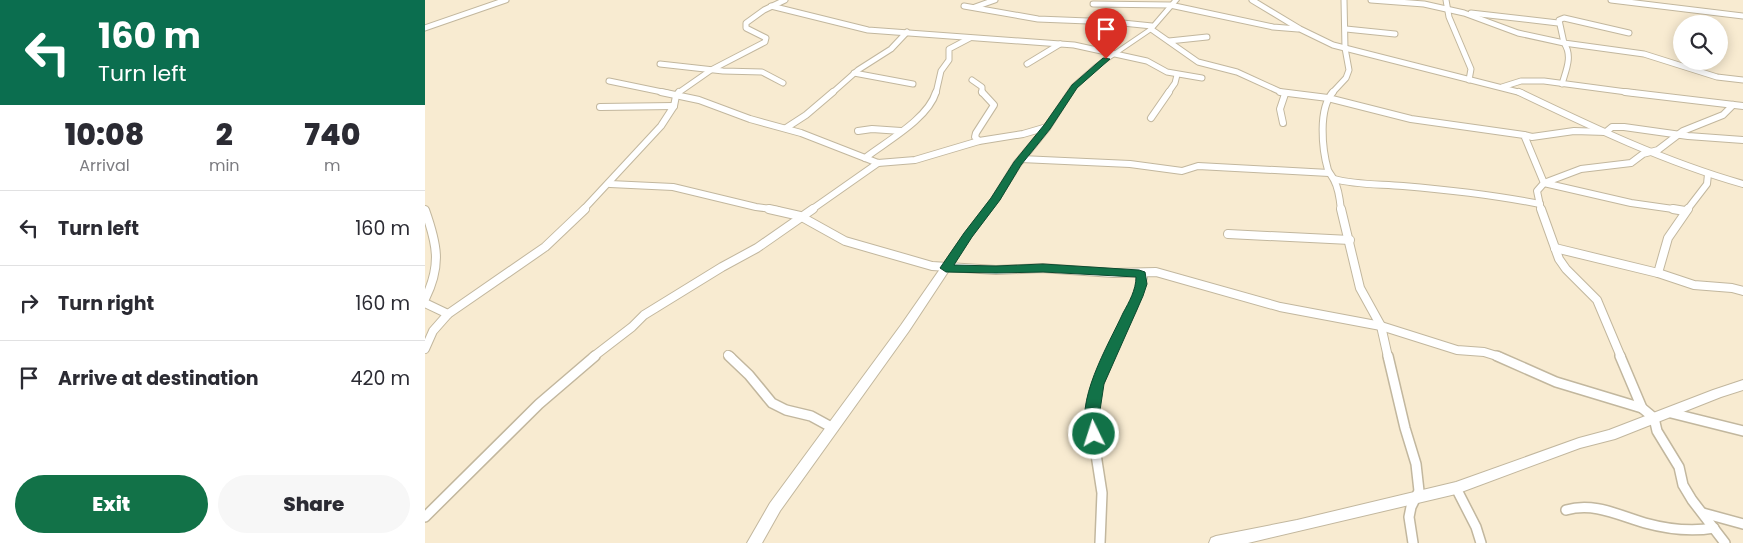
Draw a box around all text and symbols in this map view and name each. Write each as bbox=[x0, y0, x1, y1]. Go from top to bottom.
pin bbox=[1085, 8, 1127, 59]
text: 160 m bbox=[98, 11, 201, 60]
icon: arrive bbox=[1092, 15, 1120, 43]
map controls bbox=[1673, 15, 1728, 70]
button: search bbox=[1673, 15, 1728, 70]
icon: left bbox=[15, 20, 80, 85]
text: Turn left bbox=[98, 58, 186, 89]
text: 10:08 bbox=[65, 113, 144, 156]
text: 2 bbox=[216, 113, 233, 156]
text: 740 bbox=[304, 113, 360, 156]
text: Arrival bbox=[79, 154, 130, 177]
text: min bbox=[209, 154, 240, 177]
text: m bbox=[324, 154, 341, 177]
icon: left bbox=[15, 214, 43, 242]
text: Turn left bbox=[58, 215, 139, 242]
text: 160 m bbox=[355, 215, 410, 242]
icon: right bbox=[15, 289, 43, 317]
text: Turn right bbox=[58, 290, 154, 317]
text: 160 m bbox=[355, 290, 410, 317]
icon: arrive bbox=[15, 364, 43, 392]
text: Arrive at destination bbox=[58, 365, 259, 392]
text: 420 m bbox=[351, 365, 410, 392]
position arrow bbox=[1067, 407, 1119, 459]
button: Exit bbox=[15, 475, 208, 533]
button: Share bbox=[218, 475, 410, 533]

